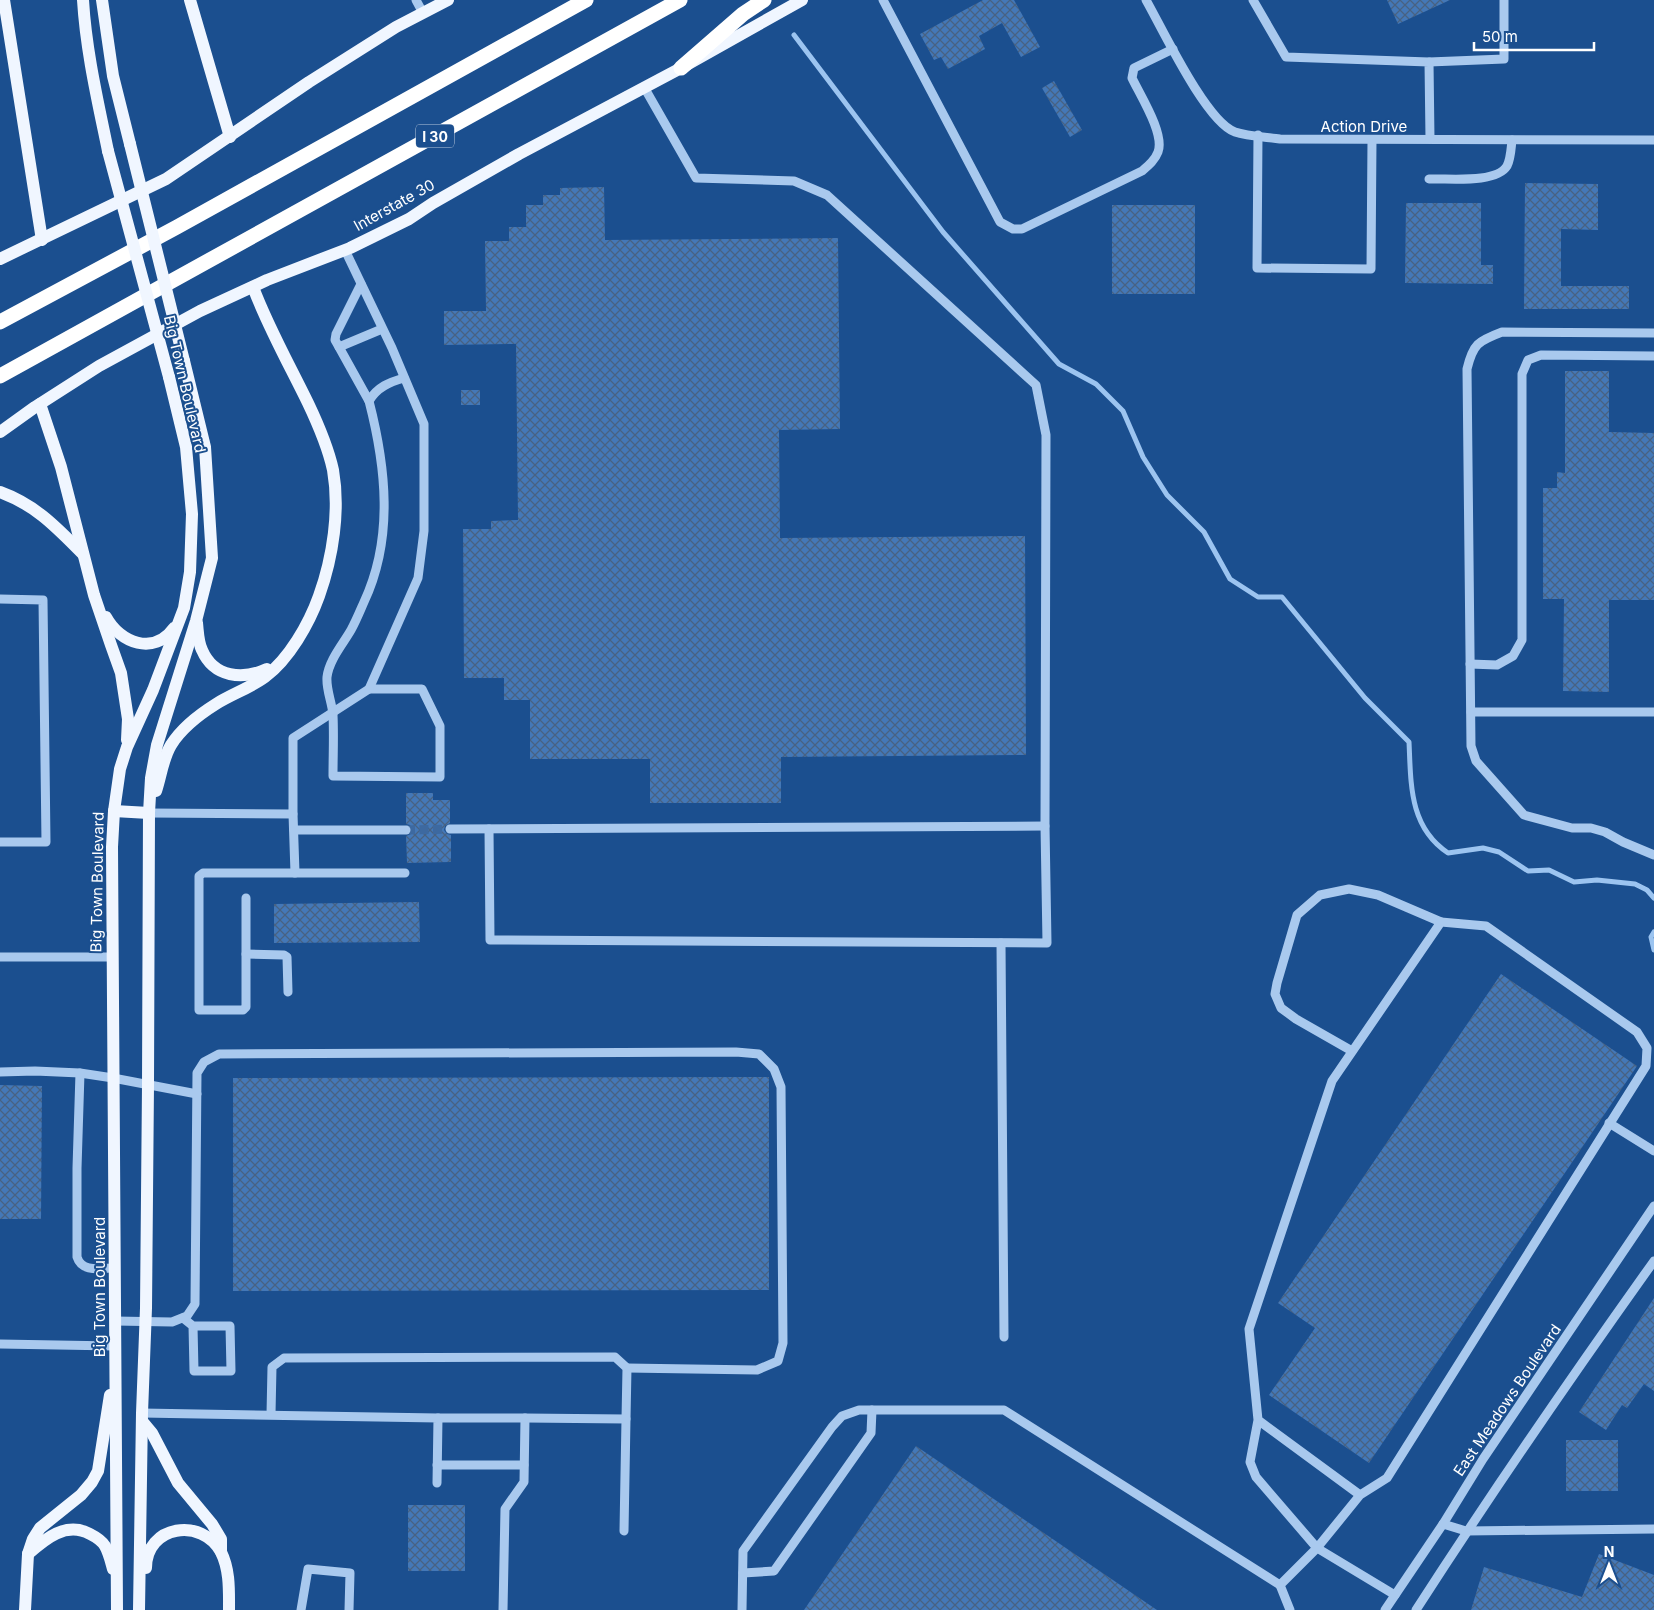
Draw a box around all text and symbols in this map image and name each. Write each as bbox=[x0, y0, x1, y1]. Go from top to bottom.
scale bar bbox=[1474, 20, 1594, 52]
text: 50 m bbox=[1482, 27, 1518, 46]
street label: Action Drive bbox=[1321, 117, 1407, 136]
road number: I 30 bbox=[416, 124, 454, 148]
street label: Interstate 30 bbox=[350, 175, 438, 235]
street label: Big Town Boulevard bbox=[160, 313, 210, 455]
street label: Big Town Boulevard bbox=[86, 812, 108, 952]
street label: Big Town Boulevard bbox=[90, 1217, 109, 1357]
street label: East Meadows Boulevard bbox=[1449, 1321, 1565, 1479]
north arrow bbox=[1584, 1540, 1634, 1590]
text: N bbox=[1604, 1543, 1614, 1560]

